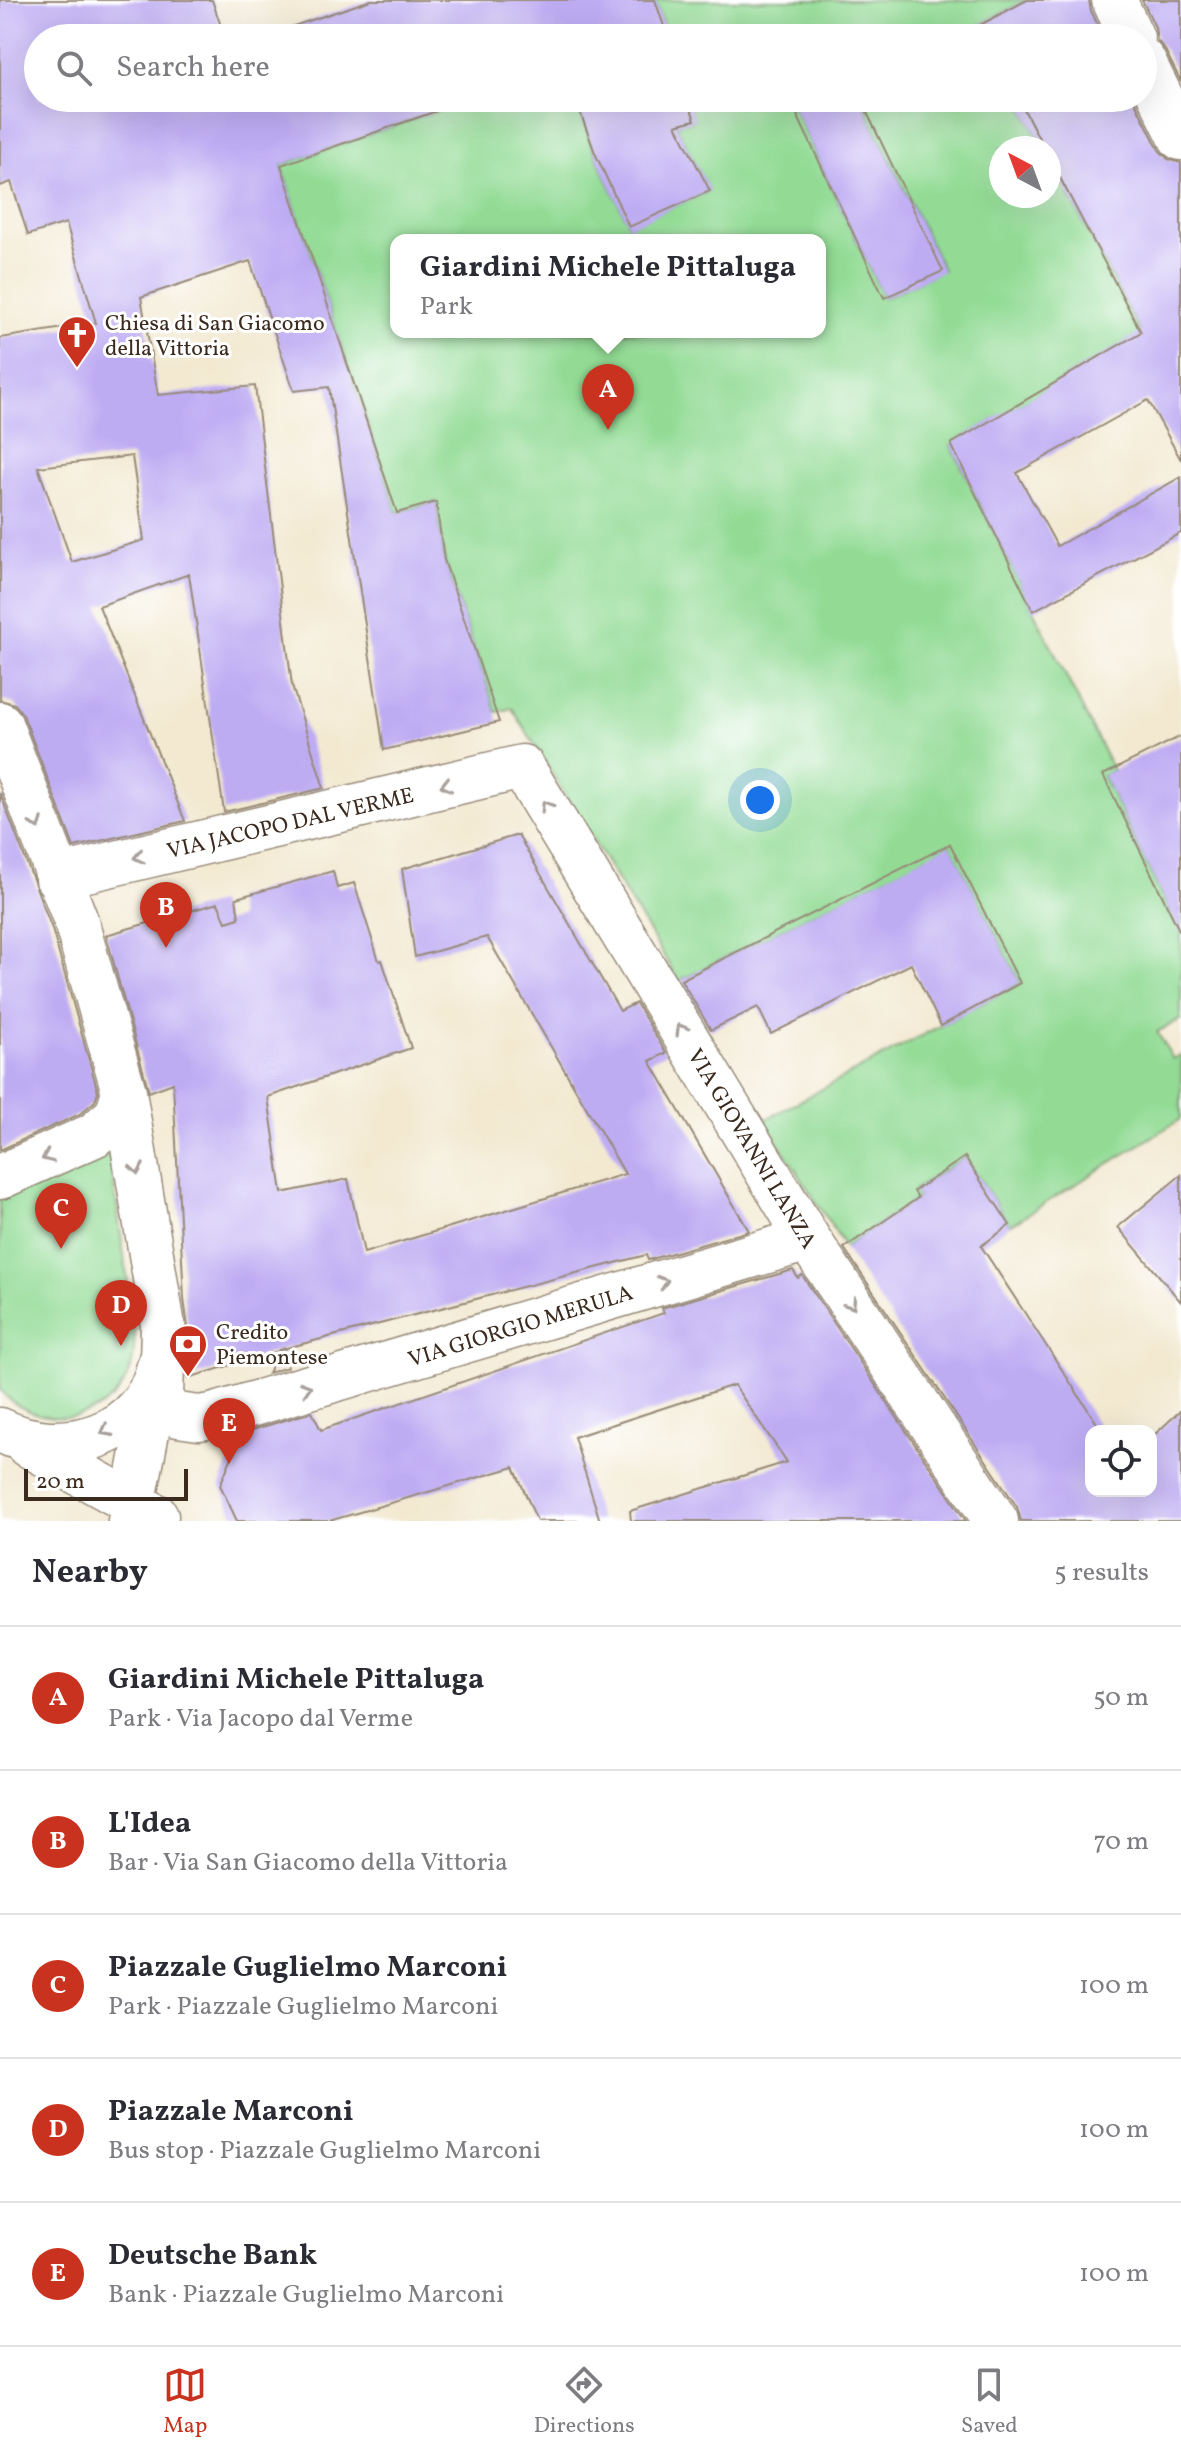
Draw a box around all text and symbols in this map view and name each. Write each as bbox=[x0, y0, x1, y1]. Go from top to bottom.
search box bbox=[24, 24, 1157, 112]
icon: search bbox=[52, 46, 96, 90]
text: Search here bbox=[116, 47, 270, 89]
north arrow bbox=[989, 136, 1061, 208]
popup bbox=[390, 234, 826, 338]
text: Giardini Michele Pittaluga bbox=[420, 247, 796, 289]
text: Park bbox=[420, 289, 473, 325]
place label: Chiesa di San Giacomo della Vittoria bbox=[105, 309, 325, 365]
church icon: Chiesa di San Giacomo della Vittoria bbox=[56, 314, 98, 369]
pin: A bbox=[582, 364, 634, 430]
one-way arrow bbox=[440, 776, 453, 793]
your location bbox=[740, 780, 780, 820]
street label: VIA JACOPO DAL VERME bbox=[164, 781, 417, 868]
one-way arrow bbox=[540, 800, 556, 815]
one-way arrow bbox=[27, 816, 44, 830]
one-way arrow bbox=[132, 848, 146, 865]
pin: B bbox=[140, 882, 192, 948]
one-way arrow bbox=[675, 1023, 690, 1038]
street label: VIA GIOVANNI LANZA bbox=[679, 1043, 823, 1255]
one-way arrow bbox=[41, 1147, 56, 1163]
one-way arrow bbox=[128, 1162, 145, 1176]
pin: C bbox=[35, 1183, 87, 1249]
one-way arrow bbox=[655, 1275, 669, 1291]
street label: VIA GIORGIO MERULA bbox=[405, 1278, 637, 1376]
pin: D bbox=[95, 1280, 147, 1346]
one-way arrow bbox=[842, 1295, 857, 1310]
place label: Credito Piemontese bbox=[216, 1318, 328, 1374]
bank icon: Credito Piemontese bbox=[167, 1323, 209, 1378]
one-way arrow bbox=[299, 1381, 312, 1397]
pin: E bbox=[203, 1398, 255, 1464]
one-way arrow bbox=[99, 1421, 114, 1436]
map controls bbox=[1085, 1425, 1157, 1497]
button: locate bbox=[1085, 1425, 1157, 1497]
scale bar bbox=[24, 1465, 188, 1501]
text: 20 m bbox=[36, 1467, 85, 1498]
text: Nearby bbox=[32, 1550, 148, 1597]
text: 5 results bbox=[1054, 1555, 1149, 1591]
text: Giardini Michele Pittaluga bbox=[108, 1659, 484, 1701]
text: A bbox=[49, 1680, 67, 1716]
text: 50 m bbox=[1093, 1680, 1149, 1716]
text: Park · Via Jacopo dal Verme bbox=[108, 1701, 413, 1737]
text: L'Idea bbox=[108, 1803, 191, 1845]
text: B bbox=[49, 1824, 67, 1860]
text: 70 m bbox=[1094, 1824, 1149, 1860]
text: Bar · Via San Giacomo della Vittoria bbox=[108, 1845, 508, 1881]
text: Piazzale Guglielmo Marconi bbox=[108, 1947, 507, 1989]
text: C bbox=[50, 1968, 66, 2004]
text: 100 m bbox=[1079, 1968, 1149, 2004]
text: Park · Piazzale Guglielmo Marconi bbox=[108, 1989, 498, 2025]
text: Piazzale Marconi bbox=[108, 2091, 354, 2133]
text: D bbox=[48, 2112, 68, 2148]
text: 100 m bbox=[1079, 2112, 1149, 2148]
text: Bus stop · Piazzale Guglielmo Marconi bbox=[108, 2133, 541, 2169]
text: Deutsche Bank bbox=[108, 2235, 317, 2277]
text: E bbox=[50, 2256, 66, 2292]
text: 100 m bbox=[1079, 2256, 1149, 2292]
text: Bank · Piazzale Guglielmo Marconi bbox=[108, 2277, 504, 2313]
tab: Map bbox=[163, 2363, 207, 2442]
tab: Directions bbox=[534, 2363, 635, 2442]
tab: Saved bbox=[961, 2363, 1018, 2442]

